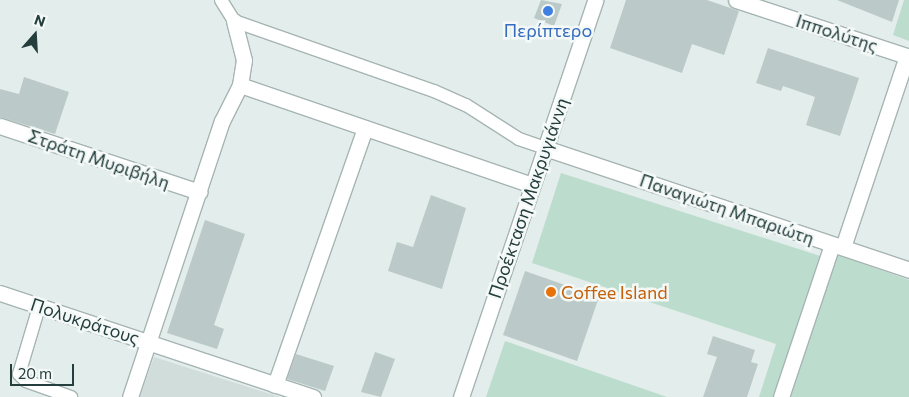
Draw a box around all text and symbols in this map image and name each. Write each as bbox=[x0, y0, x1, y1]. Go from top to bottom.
marker: Περίπτερο bbox=[542, 5, 554, 17]
north arrow bbox=[10, 10, 60, 60]
street label: Ιππολύτης bbox=[793, 10, 881, 56]
text: N bbox=[32, 11, 48, 30]
place label: Περίπτερο bbox=[504, 19, 592, 41]
street label: Προέκταση Μακρυγιάννη bbox=[483, 95, 573, 301]
street label: Στράτη Μυριβήλη bbox=[25, 125, 173, 193]
street label: Παναγιώτη Μπαριώτη bbox=[637, 169, 817, 249]
place label: Coffee Island bbox=[561, 281, 668, 303]
marker: Coffee Island bbox=[545, 286, 557, 298]
street label: Πολυκράτους bbox=[28, 293, 142, 349]
scale bar bbox=[12, 354, 76, 386]
text: 20 m bbox=[18, 364, 52, 382]

